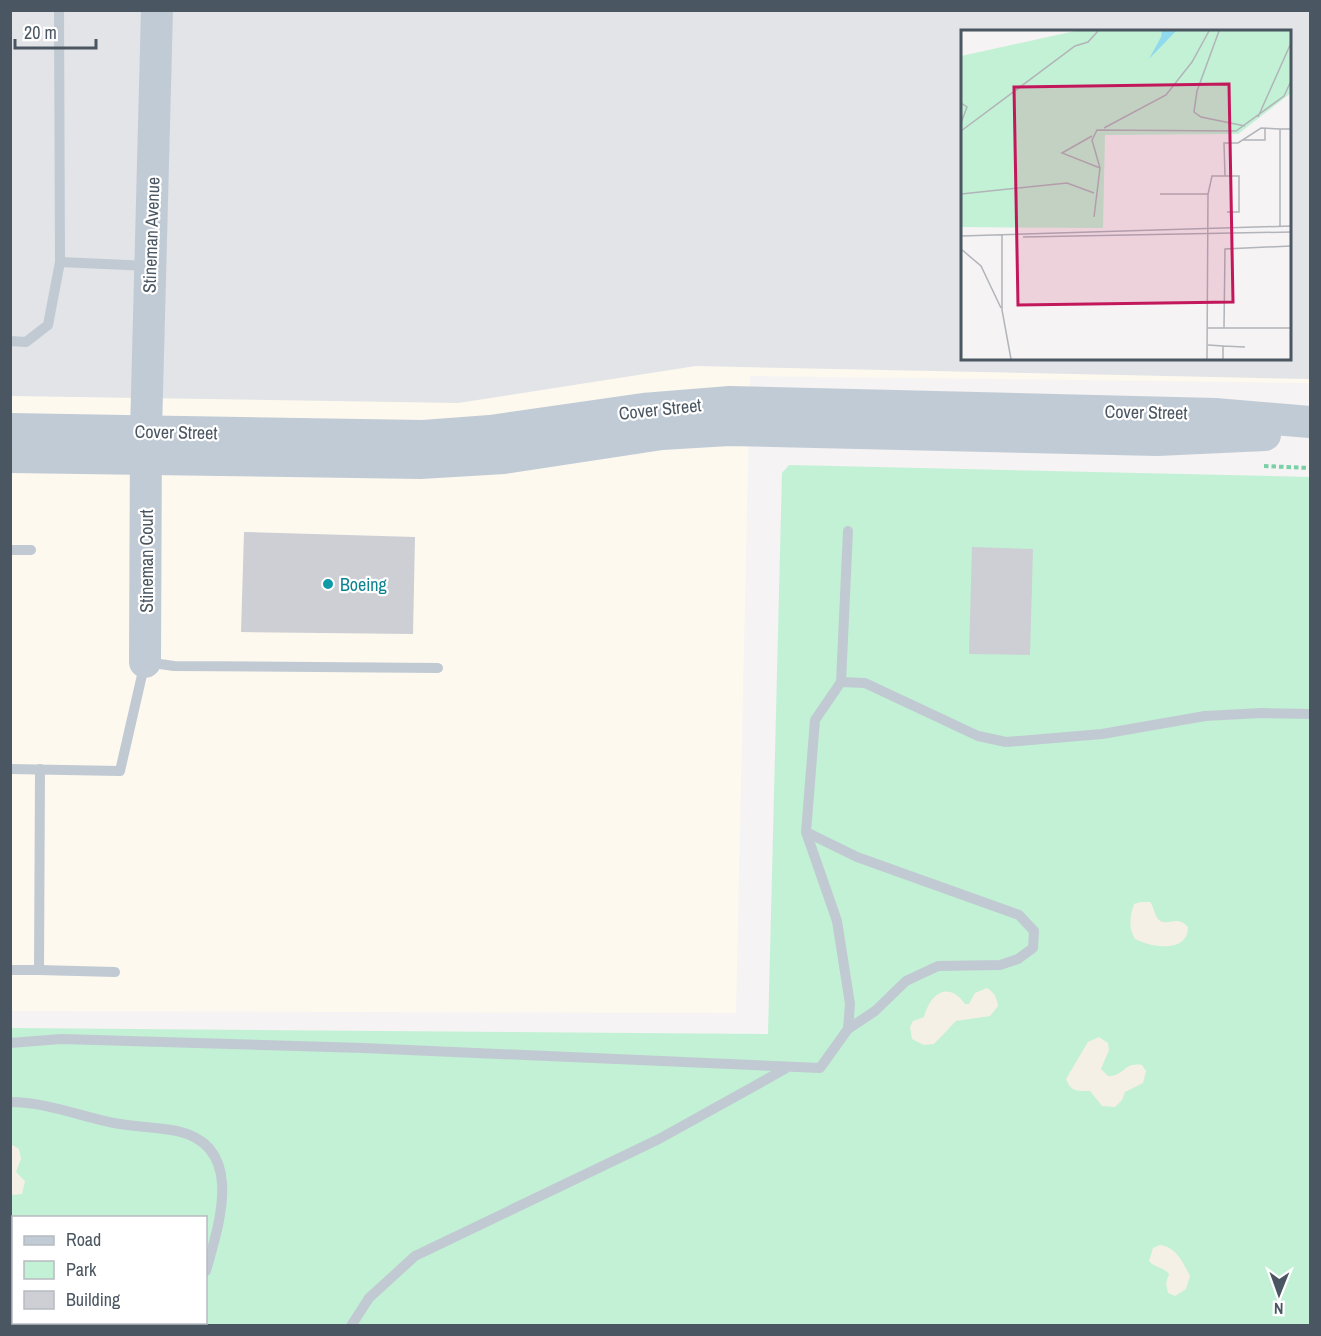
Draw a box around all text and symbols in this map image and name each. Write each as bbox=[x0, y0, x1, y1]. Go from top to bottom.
scale bar bbox=[15, 12, 96, 50]
text: 20 m bbox=[24, 20, 57, 45]
inset map bbox=[961, 30, 1291, 360]
street label: Stineman Avenue bbox=[136, 176, 166, 294]
street label: Cover Street bbox=[617, 392, 703, 426]
street label: Cover Street bbox=[1104, 399, 1188, 425]
street label: Cover Street bbox=[134, 419, 218, 445]
street label: Stineman Court bbox=[134, 509, 159, 613]
place label: Boeing bbox=[340, 572, 388, 597]
marker: Boeing bbox=[321, 577, 335, 591]
legend bbox=[12, 1216, 207, 1324]
text: Road bbox=[66, 1227, 101, 1252]
text: Park bbox=[66, 1257, 97, 1282]
north arrow bbox=[1249, 1264, 1309, 1324]
text: Building bbox=[66, 1287, 121, 1312]
text: N bbox=[1274, 1298, 1284, 1320]

